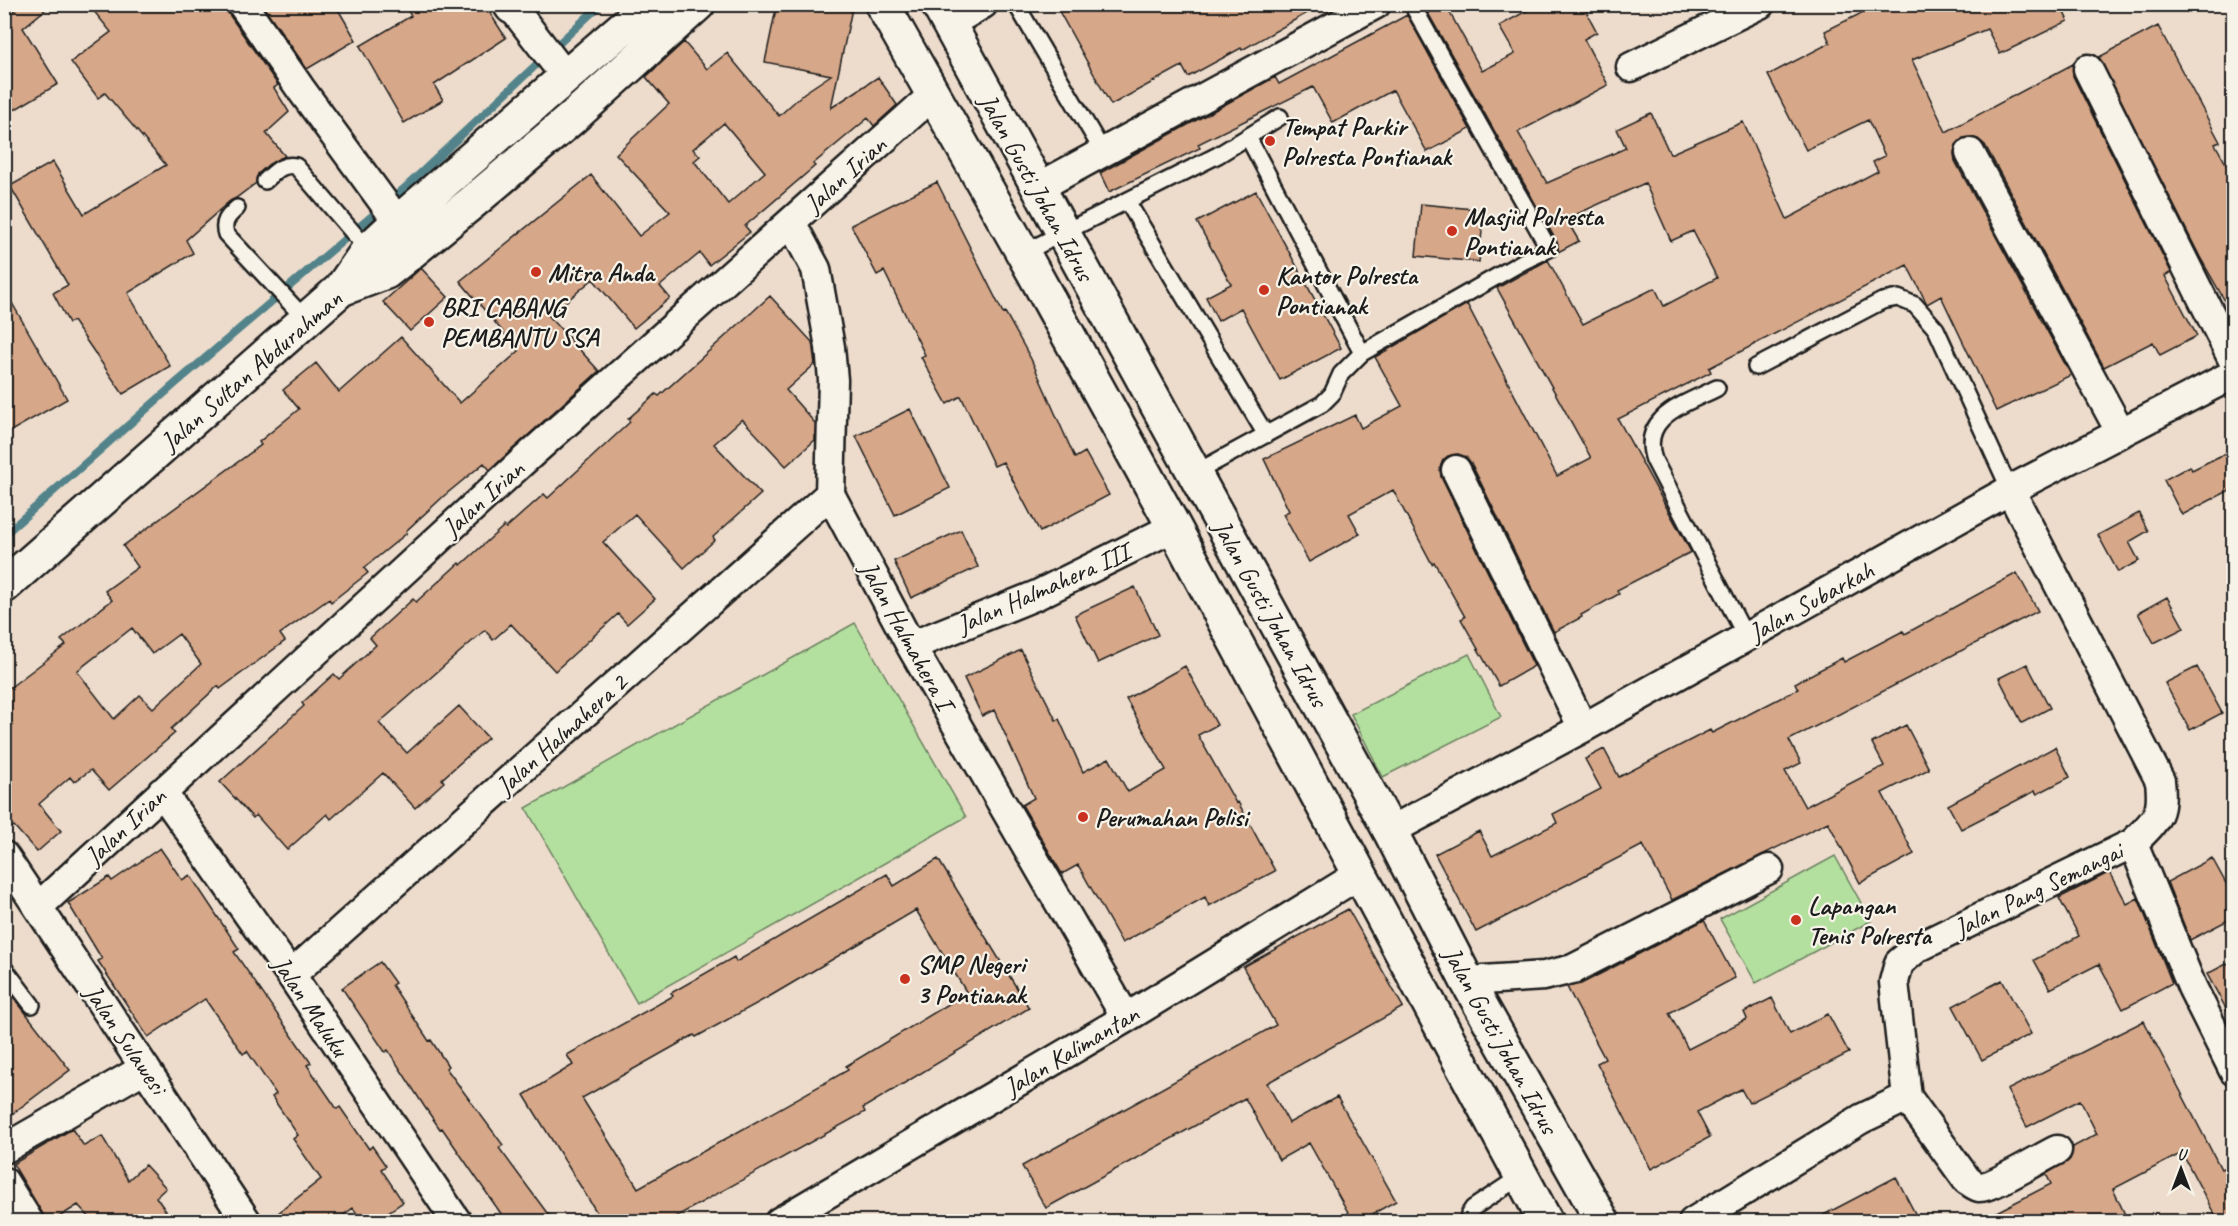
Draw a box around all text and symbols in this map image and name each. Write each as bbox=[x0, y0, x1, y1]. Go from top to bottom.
street label: Jalan Gusti Johan Idrus bbox=[970, 86, 1103, 288]
place label: Tempat Parkir Polresta Pontianak bbox=[1282, 110, 1453, 173]
street label: Jalan Irian bbox=[796, 128, 894, 221]
marker: Tempat Parkir Polresta Pontianak bbox=[1263, 134, 1277, 148]
place label: Masjid Polresta Pontianak bbox=[1464, 200, 1605, 263]
marker: Masjid Polresta Pontianak bbox=[1445, 224, 1459, 238]
place label: Mitra Anda bbox=[548, 256, 656, 289]
place label: Kantor Polresta Pontianak bbox=[1276, 259, 1420, 322]
marker: Mitra Anda bbox=[529, 265, 543, 279]
street label: Jalan Sultan Abdurahman bbox=[152, 282, 349, 460]
marker: Kantor Polresta Pontianak bbox=[1257, 283, 1271, 297]
place label: BRI CABANG PEMBANTU SSA bbox=[441, 291, 600, 354]
marker: BRI CABANG PEMBANTU SSA bbox=[422, 315, 436, 329]
street label: Jalan Irian bbox=[434, 452, 532, 545]
street label: Jalan Gusti Johan Idrus bbox=[1204, 512, 1337, 714]
street label: Jalan Halmahera III bbox=[950, 533, 1140, 642]
street label: Jalan Subarkah bbox=[1741, 553, 1881, 650]
street label: Jalan Halmahera I bbox=[851, 554, 964, 720]
street label: Jalan Halmahera 2 bbox=[487, 665, 636, 803]
street label: Jalan Irian bbox=[76, 779, 174, 874]
place label: Perumahan Polisi bbox=[1095, 801, 1252, 834]
marker: Perumahan Polisi bbox=[1076, 810, 1090, 824]
street label: Jalan Pang Semangai bbox=[1947, 833, 2131, 945]
place label: Lapangan Tenis Polresta bbox=[1808, 889, 1933, 952]
marker: Lapangan Tenis Polresta bbox=[1789, 913, 1803, 927]
street label: Jalan Gusti Johan Idrus bbox=[1434, 939, 1567, 1141]
street label: Jalan Maluku bbox=[264, 948, 358, 1065]
place label: SMP Negeri 3 Pontianak bbox=[917, 948, 1029, 1011]
marker: SMP Negeri 3 Pontianak bbox=[898, 972, 912, 986]
street label: Jalan Sulawesi bbox=[76, 976, 176, 1103]
street label: Jalan Kalimantan bbox=[996, 997, 1146, 1105]
north arrow bbox=[2151, 1139, 2211, 1199]
text: U bbox=[2177, 1145, 2188, 1165]

